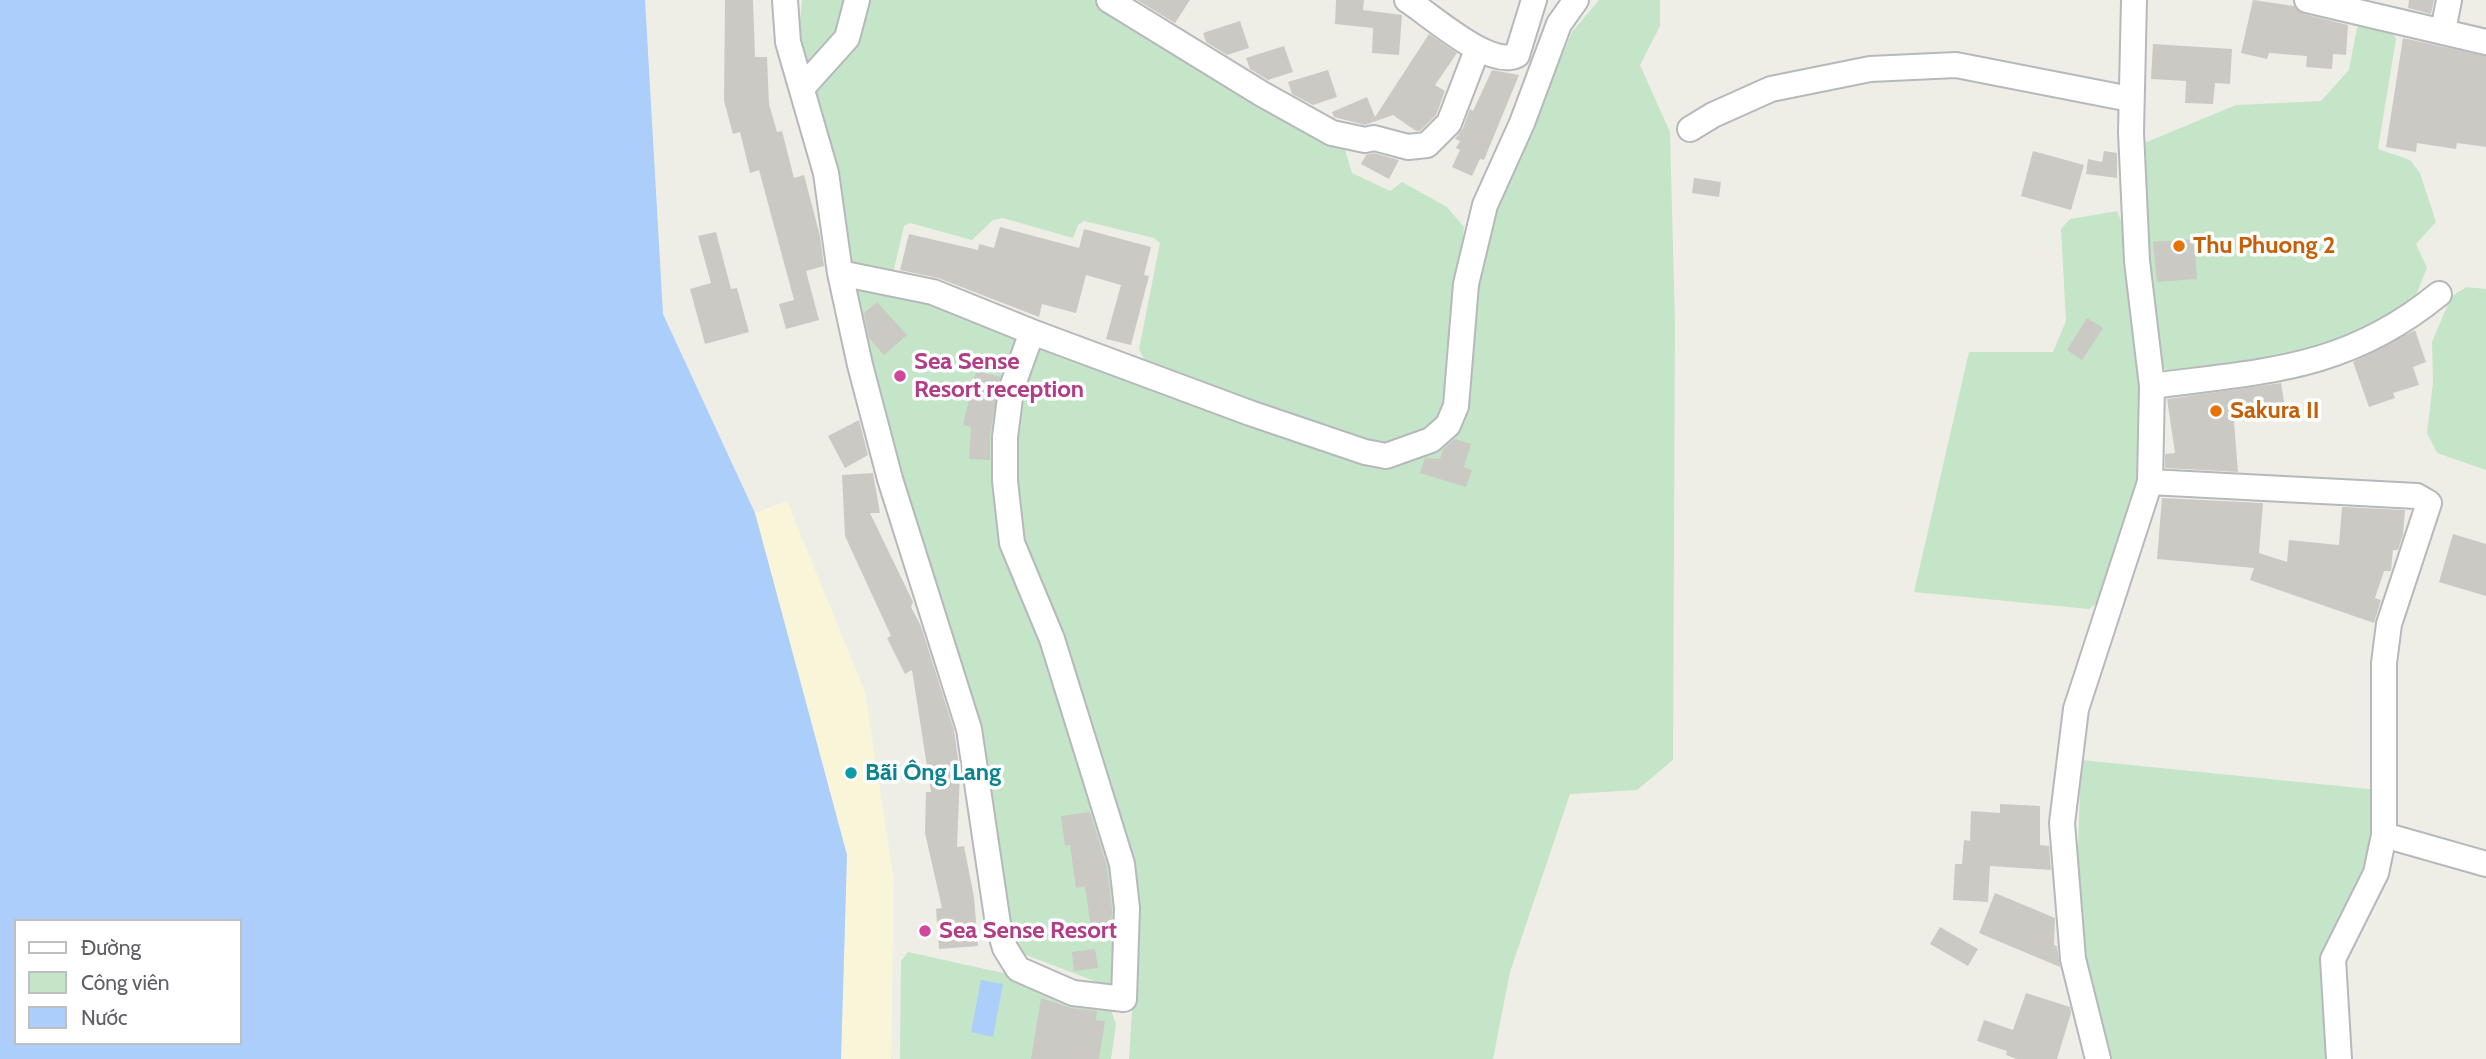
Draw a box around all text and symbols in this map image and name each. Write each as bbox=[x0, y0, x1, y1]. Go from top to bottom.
place label: Thu Phuong 2 bbox=[2193, 232, 2336, 260]
marker: Thu Phuong 2 bbox=[2171, 238, 2187, 254]
place label: Sea Sense Resort reception bbox=[914, 348, 1084, 404]
marker: Sea Sense Resort reception bbox=[892, 368, 908, 384]
place label: Sakura II bbox=[2230, 397, 2319, 425]
marker: Sakura II bbox=[2208, 403, 2224, 419]
place label: Bãi Ông Lang bbox=[865, 759, 1001, 787]
marker: Bãi Ông Lang bbox=[843, 765, 859, 781]
place label: Sea Sense Resort bbox=[939, 917, 1117, 945]
legend bbox=[14, 919, 242, 1045]
marker: Sea Sense Resort bbox=[917, 923, 933, 939]
text: Đường bbox=[81, 935, 141, 960]
text: Công viên bbox=[81, 970, 169, 995]
text: Nước bbox=[81, 1005, 128, 1030]

